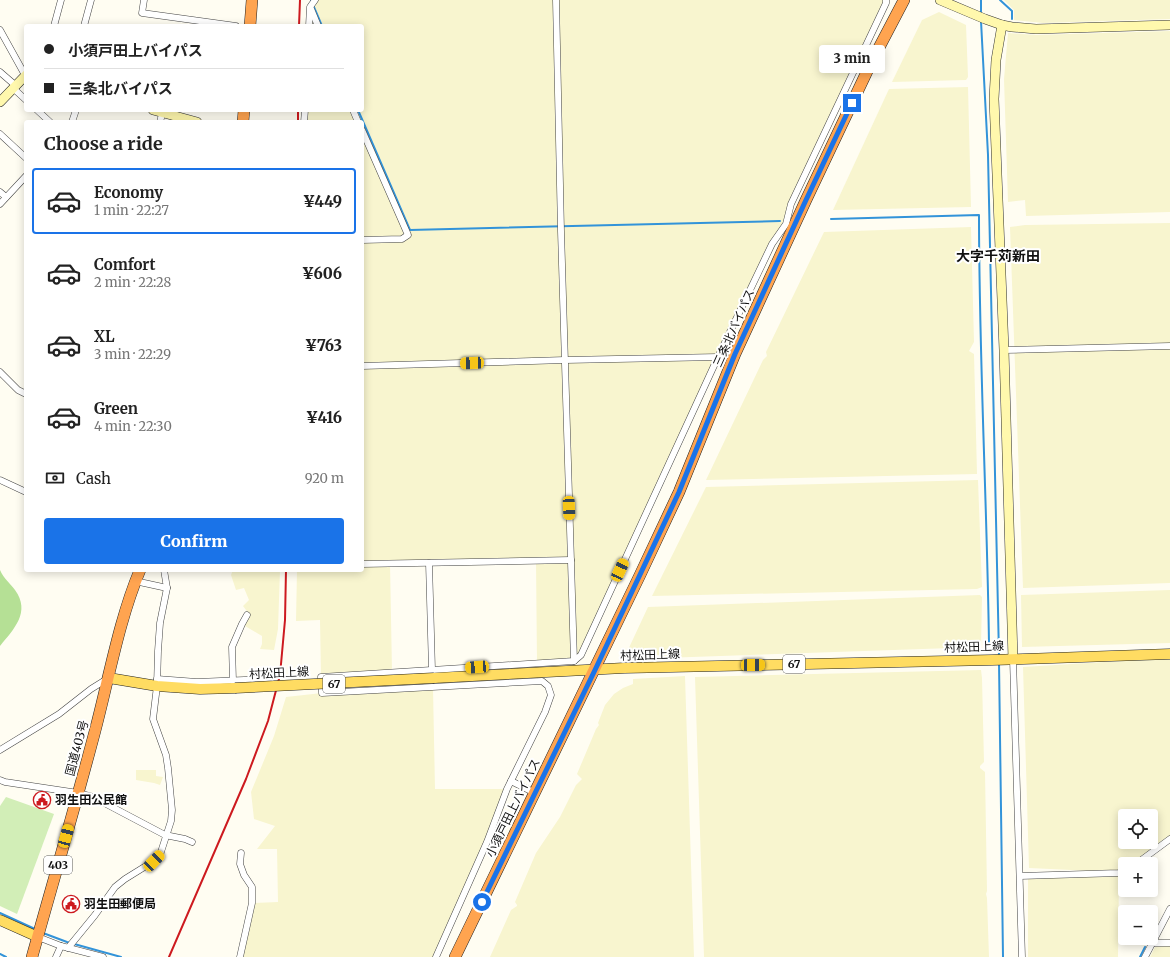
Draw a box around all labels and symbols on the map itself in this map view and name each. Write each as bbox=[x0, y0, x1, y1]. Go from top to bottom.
callout: 3 min bbox=[819, 45, 885, 73]
route end bbox=[843, 94, 861, 112]
district label: 大字千苅新田 bbox=[956, 247, 1040, 265]
street label: 三条北バイパス bbox=[710, 286, 757, 369]
car bbox=[460, 357, 484, 369]
car bbox=[563, 496, 575, 520]
car bbox=[609, 557, 631, 583]
street label: 村松田上線 bbox=[944, 638, 1004, 655]
street label: 村松田上線 bbox=[620, 646, 680, 663]
road number: 67 bbox=[783, 655, 805, 673]
car bbox=[741, 659, 765, 671]
car bbox=[465, 660, 489, 674]
street label: 村松田上線 bbox=[249, 663, 309, 682]
road number: 67 bbox=[323, 675, 345, 693]
street label: 国道403号 bbox=[62, 718, 91, 777]
street label: 小須戸田上バイパス bbox=[482, 756, 543, 859]
public building icon: 羽生田公民館 bbox=[32, 790, 52, 810]
place label: 羽生田公民館 bbox=[55, 792, 127, 807]
car bbox=[57, 823, 75, 849]
car bbox=[141, 848, 167, 874]
road number: 403 bbox=[44, 856, 72, 874]
route start bbox=[473, 893, 491, 911]
public building icon: 羽生田郵便局 bbox=[61, 894, 81, 914]
place label: 羽生田郵便局 bbox=[84, 896, 156, 911]

